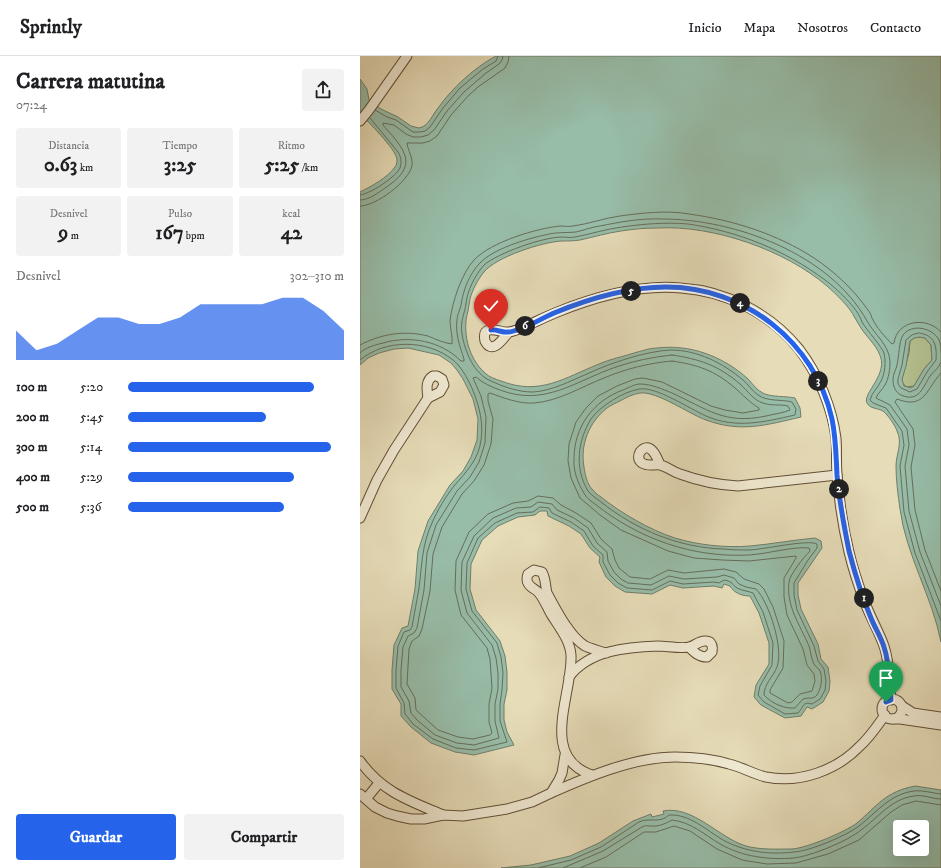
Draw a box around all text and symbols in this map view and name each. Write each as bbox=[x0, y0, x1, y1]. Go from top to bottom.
text: Sprintly bbox=[20, 16, 82, 39]
text: Inicio bbox=[688, 19, 721, 37]
text: Mapa bbox=[743, 19, 775, 37]
text: Nosotros bbox=[797, 19, 848, 37]
text: Contacto bbox=[870, 19, 921, 37]
text: Carrera matutina bbox=[16, 68, 165, 95]
button: share bbox=[302, 69, 344, 111]
text: 07:24 bbox=[16, 97, 47, 113]
text: Distancia bbox=[48, 139, 89, 153]
text: Tiempo bbox=[163, 139, 197, 153]
text: Ritmo bbox=[278, 139, 305, 153]
text: 0.63 bbox=[44, 153, 77, 178]
text: 3:25 bbox=[164, 153, 196, 178]
text: 5:25 bbox=[264, 153, 299, 178]
text: km bbox=[77, 161, 93, 175]
text: /km bbox=[299, 161, 318, 175]
text: Desnivel bbox=[50, 207, 88, 221]
text: Pulso bbox=[168, 207, 192, 221]
text: kcal bbox=[282, 207, 300, 221]
text: 9 bbox=[58, 221, 68, 246]
text: 167 bbox=[155, 221, 183, 246]
text: 42 bbox=[281, 221, 302, 246]
text: m bbox=[68, 229, 79, 243]
text: bpm bbox=[183, 229, 205, 243]
text: Desnivel bbox=[16, 268, 61, 284]
text: 302–310 m bbox=[290, 268, 344, 284]
pin: 5 bbox=[621, 281, 641, 301]
text: 5 bbox=[628, 284, 634, 298]
pin bbox=[474, 289, 508, 330]
pin: 4 bbox=[730, 293, 750, 313]
icon: check bbox=[480, 295, 502, 317]
text: 4 bbox=[737, 296, 743, 310]
pin: 6 bbox=[515, 316, 535, 336]
text: 6 bbox=[522, 319, 528, 333]
pin: 3 bbox=[808, 371, 828, 391]
text: 3 bbox=[816, 374, 820, 388]
text: 100 m bbox=[16, 379, 47, 395]
text: 5:20 bbox=[80, 379, 103, 395]
text: 200 m bbox=[16, 409, 49, 425]
text: 5:45 bbox=[80, 409, 104, 425]
text: 300 m bbox=[16, 439, 47, 455]
text: 5:14 bbox=[80, 439, 102, 455]
text: 400 m bbox=[16, 469, 50, 485]
text: 5:29 bbox=[80, 469, 103, 485]
pin: 2 bbox=[829, 479, 849, 499]
text: 2 bbox=[836, 482, 842, 496]
text: 500 m bbox=[16, 499, 49, 515]
text: 5:36 bbox=[80, 499, 101, 515]
pin: 1 bbox=[854, 588, 874, 608]
text: 1 bbox=[862, 591, 866, 605]
pin bbox=[869, 661, 903, 702]
icon: arrive bbox=[875, 667, 897, 689]
button: Guardar bbox=[16, 814, 176, 860]
button: Compartir bbox=[184, 814, 344, 860]
map controls bbox=[893, 820, 929, 856]
button: layers bbox=[893, 820, 929, 856]

